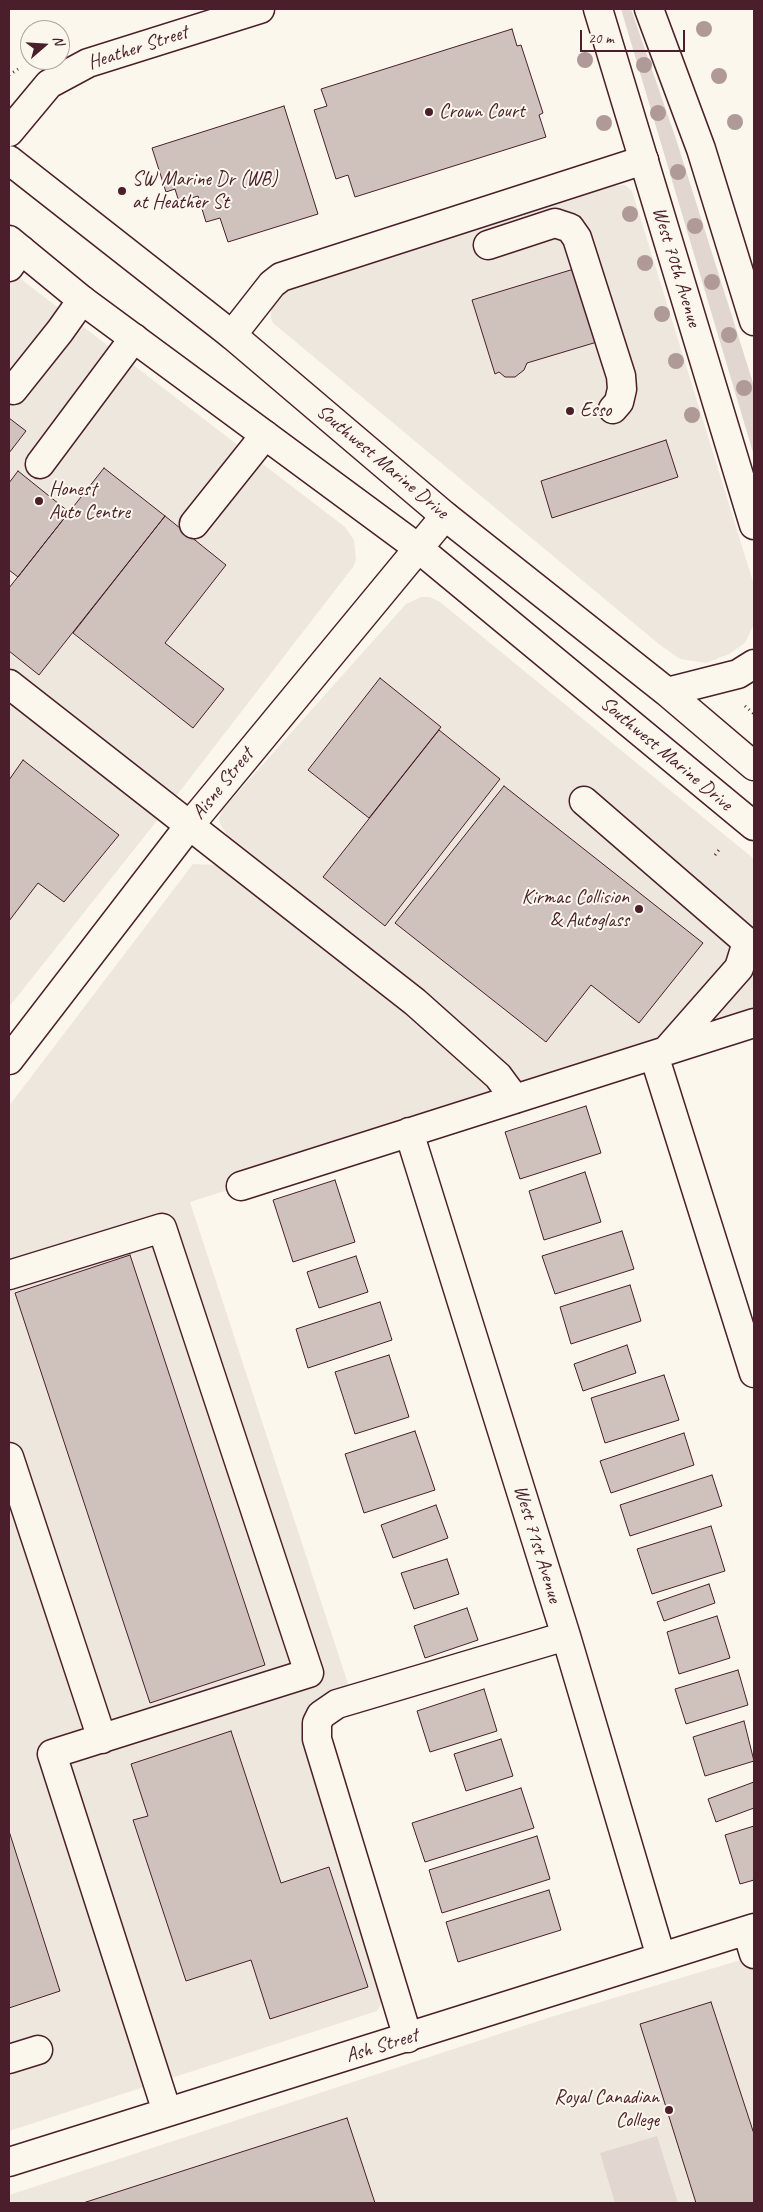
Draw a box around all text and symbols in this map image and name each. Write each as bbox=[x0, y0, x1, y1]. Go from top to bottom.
north arrow bbox=[20, 20, 70, 70]
scale bar bbox=[583, 20, 688, 52]
street label: Heather Street bbox=[85, 21, 191, 75]
text: 20 m bbox=[588, 29, 614, 48]
text: N bbox=[49, 33, 68, 47]
place label: Crown Court bbox=[439, 100, 525, 124]
marker: Crown Court bbox=[423, 106, 435, 118]
place label: SW Marine Dr (WB) at Heather St bbox=[132, 168, 277, 215]
marker: SW Marine Dr (WB) at Heather St bbox=[116, 185, 128, 197]
street label: West 70th Avenue bbox=[646, 204, 706, 330]
place label: Esso bbox=[580, 399, 611, 423]
street label: Southwest Marine Drive bbox=[311, 400, 453, 524]
marker: Esso bbox=[564, 405, 576, 417]
place label: Honest Auto Centre bbox=[49, 478, 130, 525]
marker: Honest Auto Centre bbox=[33, 495, 45, 507]
street label: Southwest Marine Drive bbox=[595, 692, 737, 816]
street label: Aisne Street bbox=[187, 744, 259, 824]
place label: Kirmac Collision & Autoglass bbox=[522, 886, 629, 933]
marker: Kirmac Collision & Autoglass bbox=[633, 903, 645, 915]
street label: West 71st Avenue bbox=[508, 1482, 566, 1606]
street label: Ash Street bbox=[343, 2024, 421, 2068]
place label: Royal Canadian College bbox=[554, 2086, 659, 2133]
marker: Royal Canadian College bbox=[663, 2104, 675, 2116]

